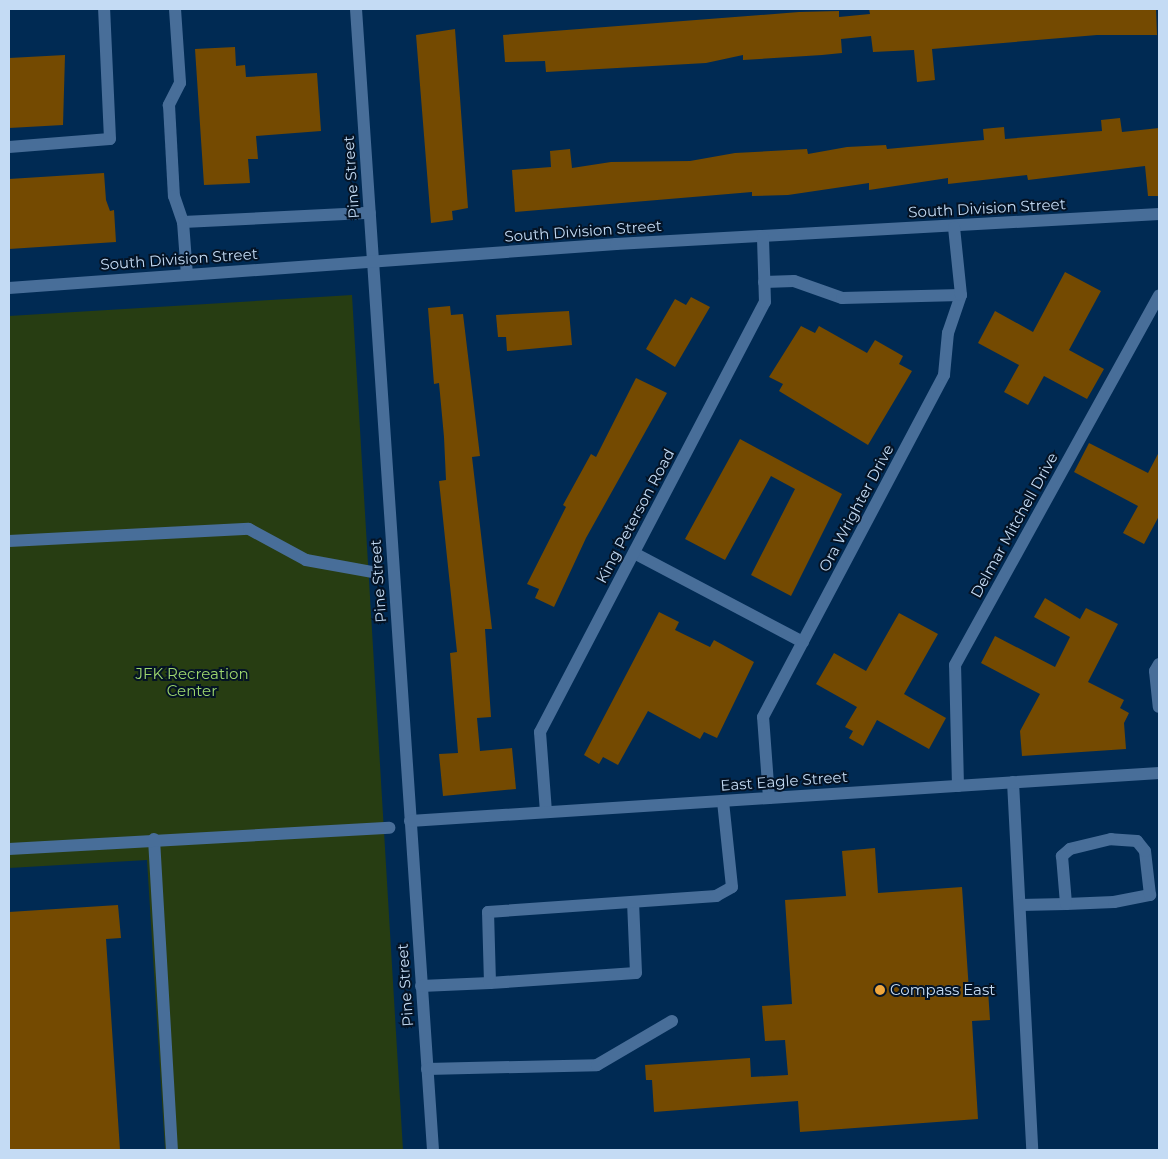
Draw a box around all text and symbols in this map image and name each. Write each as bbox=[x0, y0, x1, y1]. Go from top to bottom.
street label: Pine Street bbox=[339, 135, 363, 219]
street label: South Division Street bbox=[908, 195, 1066, 221]
street label: South Division Street bbox=[504, 217, 662, 245]
street label: South Division Street bbox=[100, 245, 258, 273]
street label: Ora Wrighter Drive bbox=[815, 441, 897, 575]
street label: King Peterson Road bbox=[592, 446, 678, 586]
street label: Delmar Mitchell Drive bbox=[967, 449, 1061, 601]
street label: Pine Street bbox=[366, 539, 390, 623]
park label: JFK Recreation Center bbox=[135, 664, 249, 699]
street label: East Eagle Street bbox=[720, 768, 848, 794]
street label: Pine Street bbox=[393, 943, 417, 1027]
place label: Compass East bbox=[890, 981, 995, 999]
marker: Compass East bbox=[874, 984, 886, 996]

